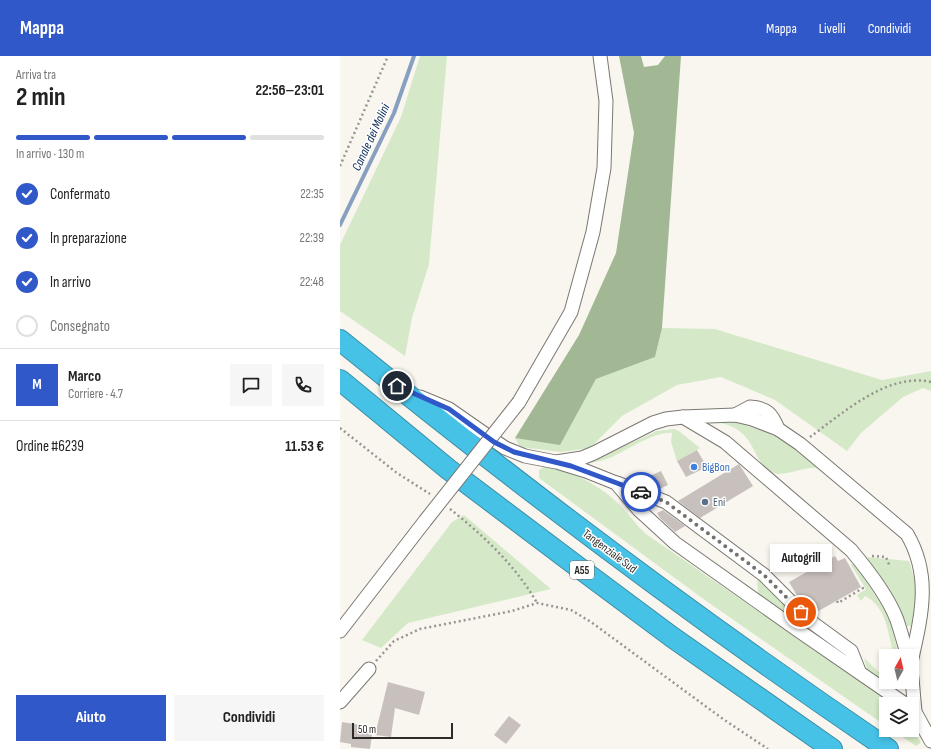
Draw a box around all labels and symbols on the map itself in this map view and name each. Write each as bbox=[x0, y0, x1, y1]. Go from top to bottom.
water label: Canale dei Molini bbox=[348, 101, 394, 173]
pin bbox=[380, 369, 414, 403]
place label: BigBon bbox=[702, 460, 730, 475]
marker: BigBon bbox=[689, 462, 699, 472]
courier bbox=[621, 472, 661, 512]
place label: Eni bbox=[713, 495, 725, 510]
marker: Eni bbox=[700, 497, 710, 507]
street label: Tangenziale Sud bbox=[580, 526, 640, 577]
callout: Autogrill bbox=[770, 544, 832, 572]
road number: A55 bbox=[570, 561, 594, 579]
pin bbox=[784, 595, 818, 629]
north arrow bbox=[879, 649, 919, 689]
scale bar bbox=[352, 721, 453, 740]

